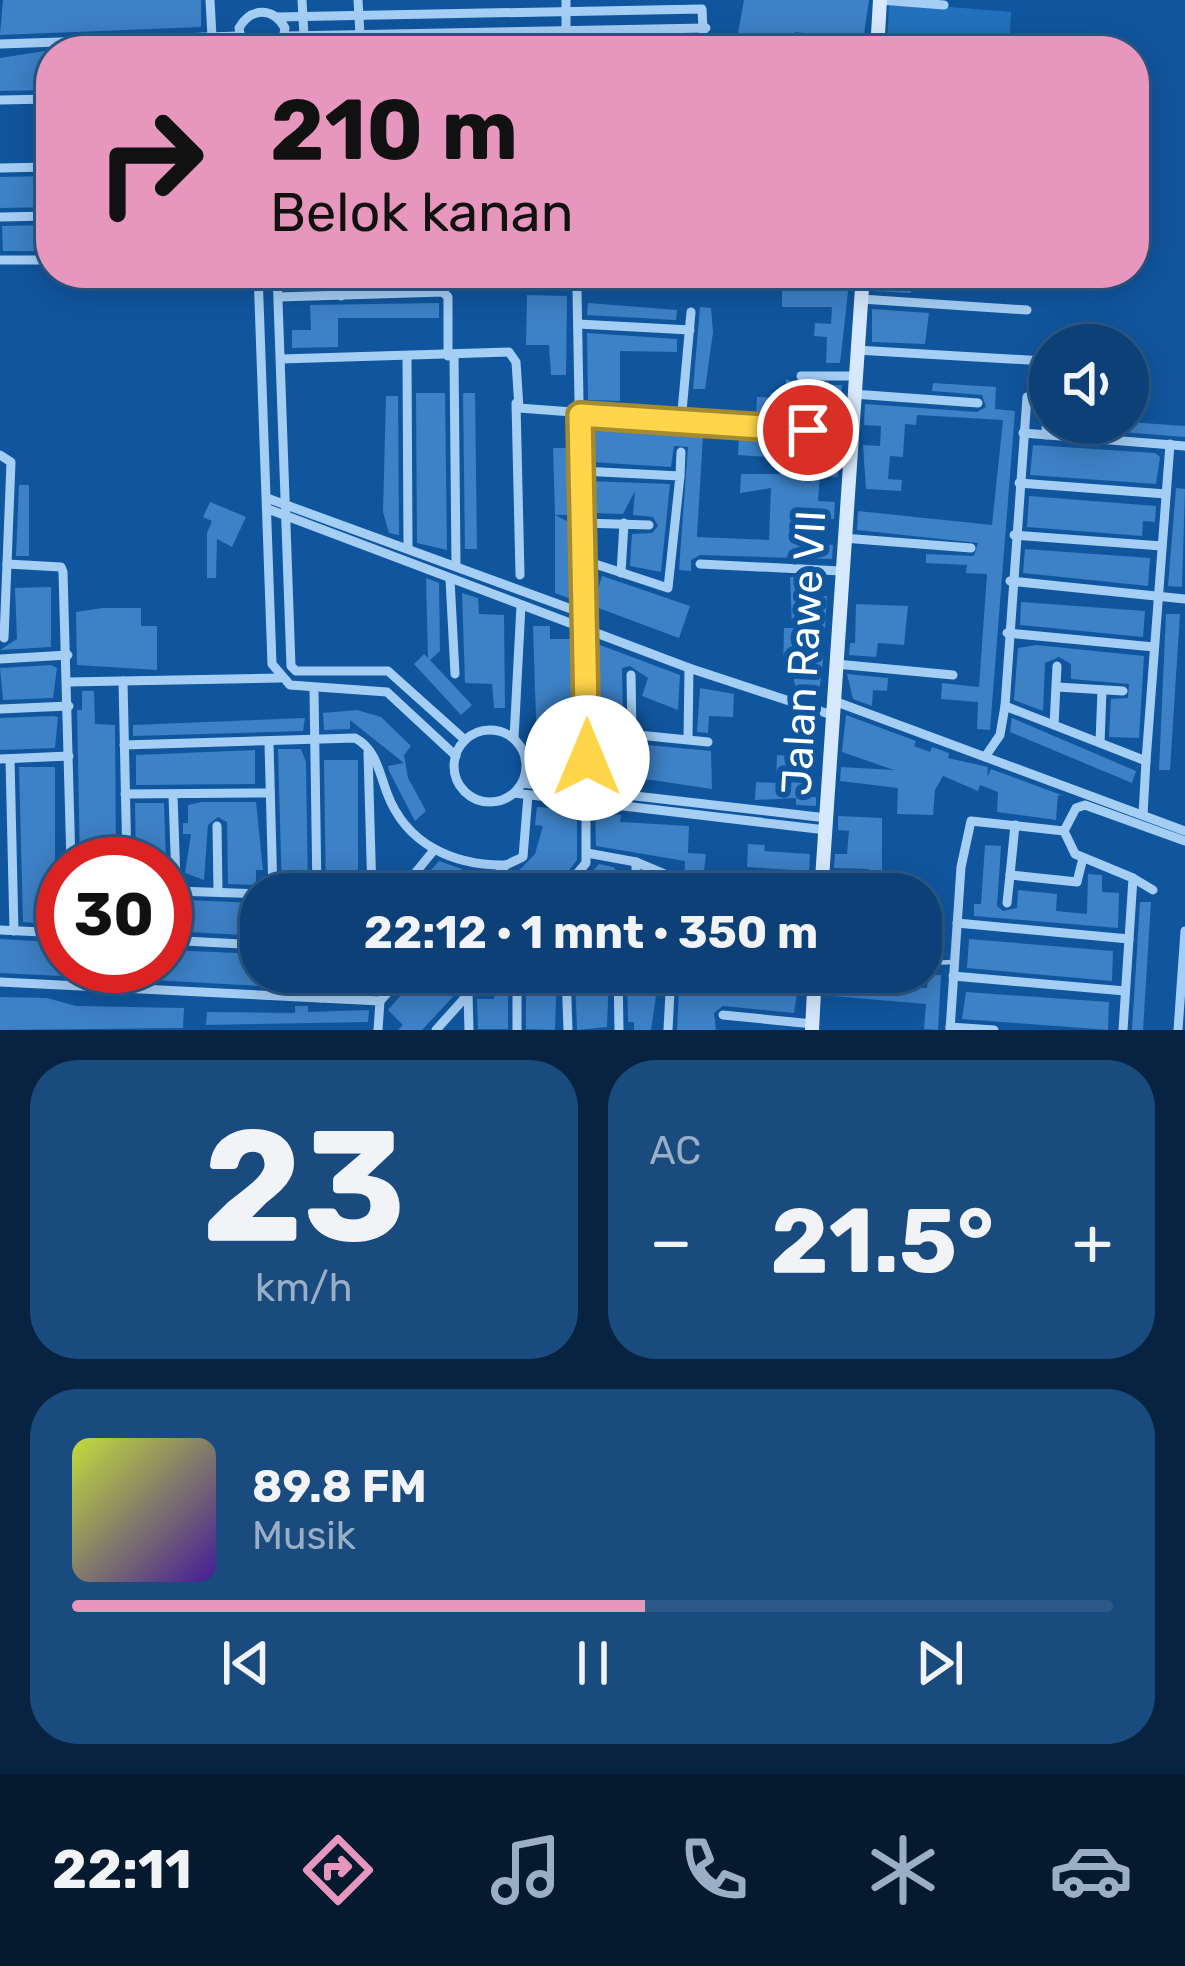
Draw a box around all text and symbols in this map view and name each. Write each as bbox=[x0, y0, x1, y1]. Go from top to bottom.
text: 210 m bbox=[270, 80, 518, 180]
icon: right bbox=[72, 84, 228, 240]
text: Belok kanan bbox=[270, 181, 573, 245]
map controls bbox=[1029, 324, 1149, 444]
button: sound bbox=[1029, 324, 1149, 444]
pin bbox=[757, 379, 859, 481]
icon: arrive bbox=[775, 397, 841, 463]
street label: Jalan Rawe VII bbox=[772, 509, 836, 797]
position arrow bbox=[524, 695, 650, 821]
speed limit sign: 30 bbox=[36, 837, 192, 993]
text: 22:12 · 1 mnt · 350 m bbox=[364, 906, 818, 959]
text: 23 bbox=[202, 1094, 406, 1279]
text: AC bbox=[650, 1128, 701, 1174]
text: 21.5° bbox=[770, 1188, 994, 1295]
text: − bbox=[650, 1202, 692, 1281]
text: + bbox=[1072, 1202, 1113, 1281]
text: km/h bbox=[255, 1265, 352, 1311]
text: 89.8 FM bbox=[252, 1460, 427, 1513]
text: Musik bbox=[252, 1513, 356, 1559]
icon: previous bbox=[213, 1630, 279, 1696]
icon: pause bbox=[560, 1630, 626, 1696]
icon: next bbox=[907, 1630, 973, 1696]
icon: directions bbox=[296, 1828, 380, 1912]
icon: music bbox=[484, 1828, 568, 1912]
icon: phone bbox=[672, 1828, 756, 1912]
icon: climate bbox=[861, 1828, 945, 1912]
icon: car bbox=[1049, 1828, 1133, 1912]
text: 22:11 bbox=[52, 1838, 192, 1902]

